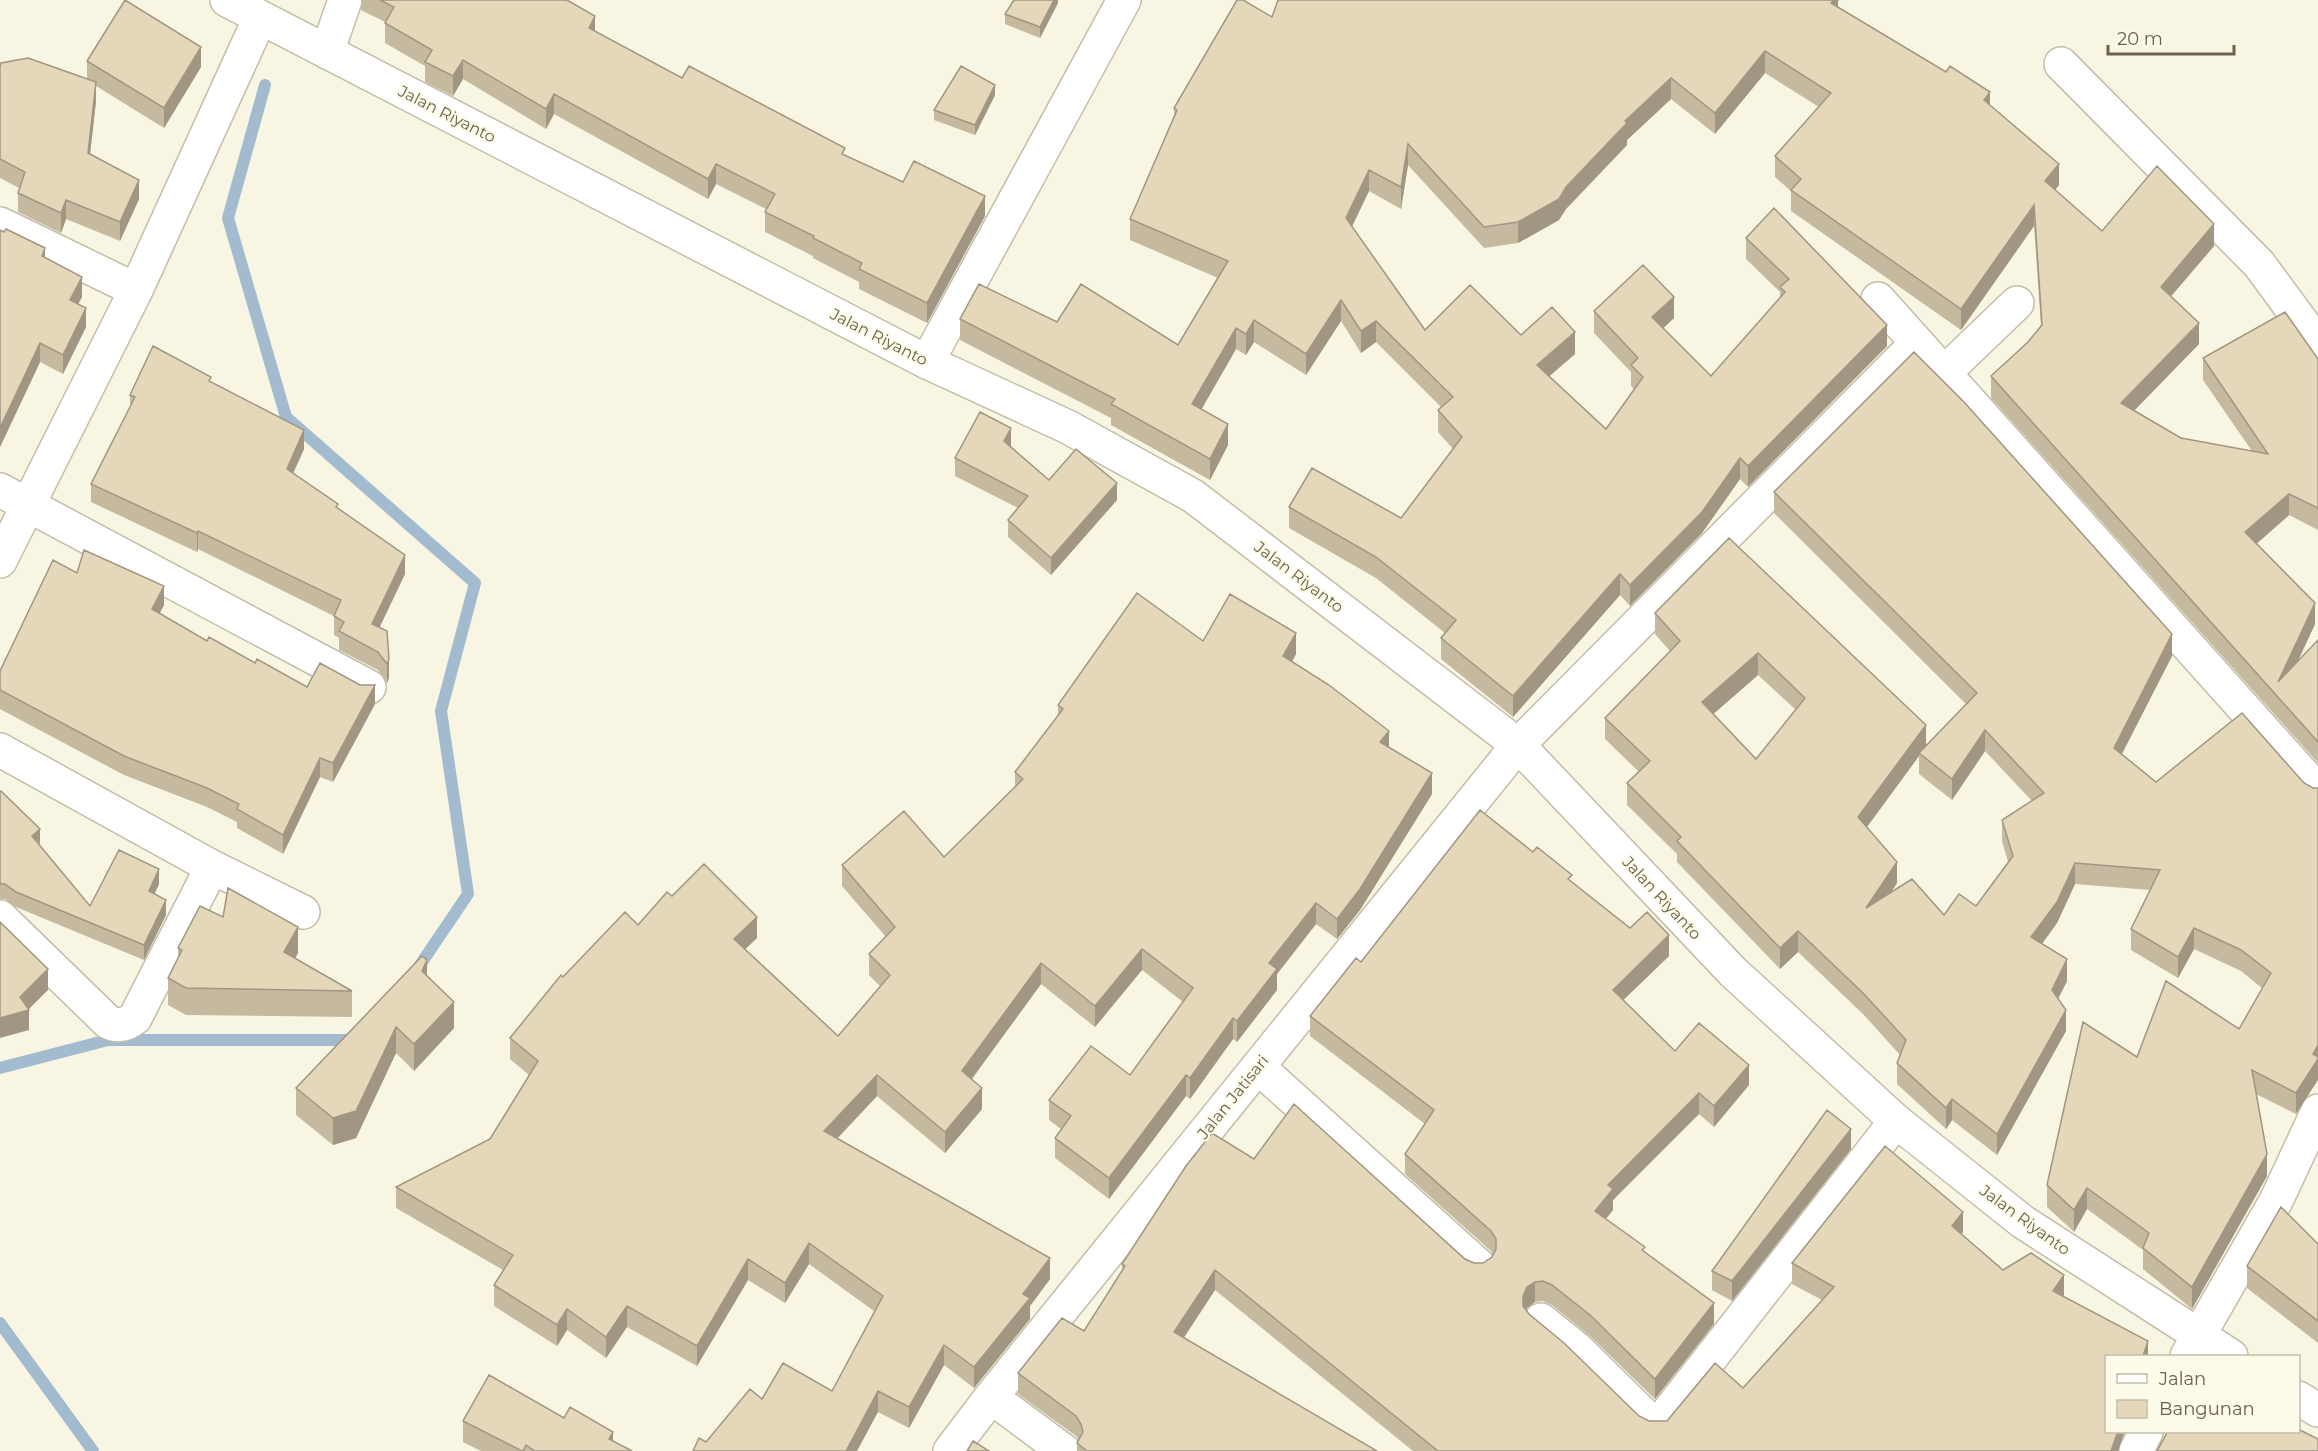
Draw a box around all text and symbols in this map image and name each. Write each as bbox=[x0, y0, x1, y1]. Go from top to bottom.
scale bar bbox=[2108, 18, 2234, 56]
text: 20 m bbox=[2117, 28, 2163, 50]
street label: Jalan Riyanto bbox=[394, 81, 499, 147]
street label: Jalan Riyanto bbox=[826, 304, 931, 370]
street label: Jalan Riyanto bbox=[1250, 537, 1347, 617]
street label: Jalan Riyanto bbox=[1618, 852, 1705, 944]
street label: Jalan Jatisari bbox=[1193, 1051, 1273, 1144]
street label: Jalan Riyanto bbox=[1975, 1180, 2074, 1259]
legend bbox=[2105, 1355, 2300, 1433]
text: Jalan bbox=[2158, 1368, 2206, 1390]
text: Bangunan bbox=[2159, 1398, 2255, 1420]

